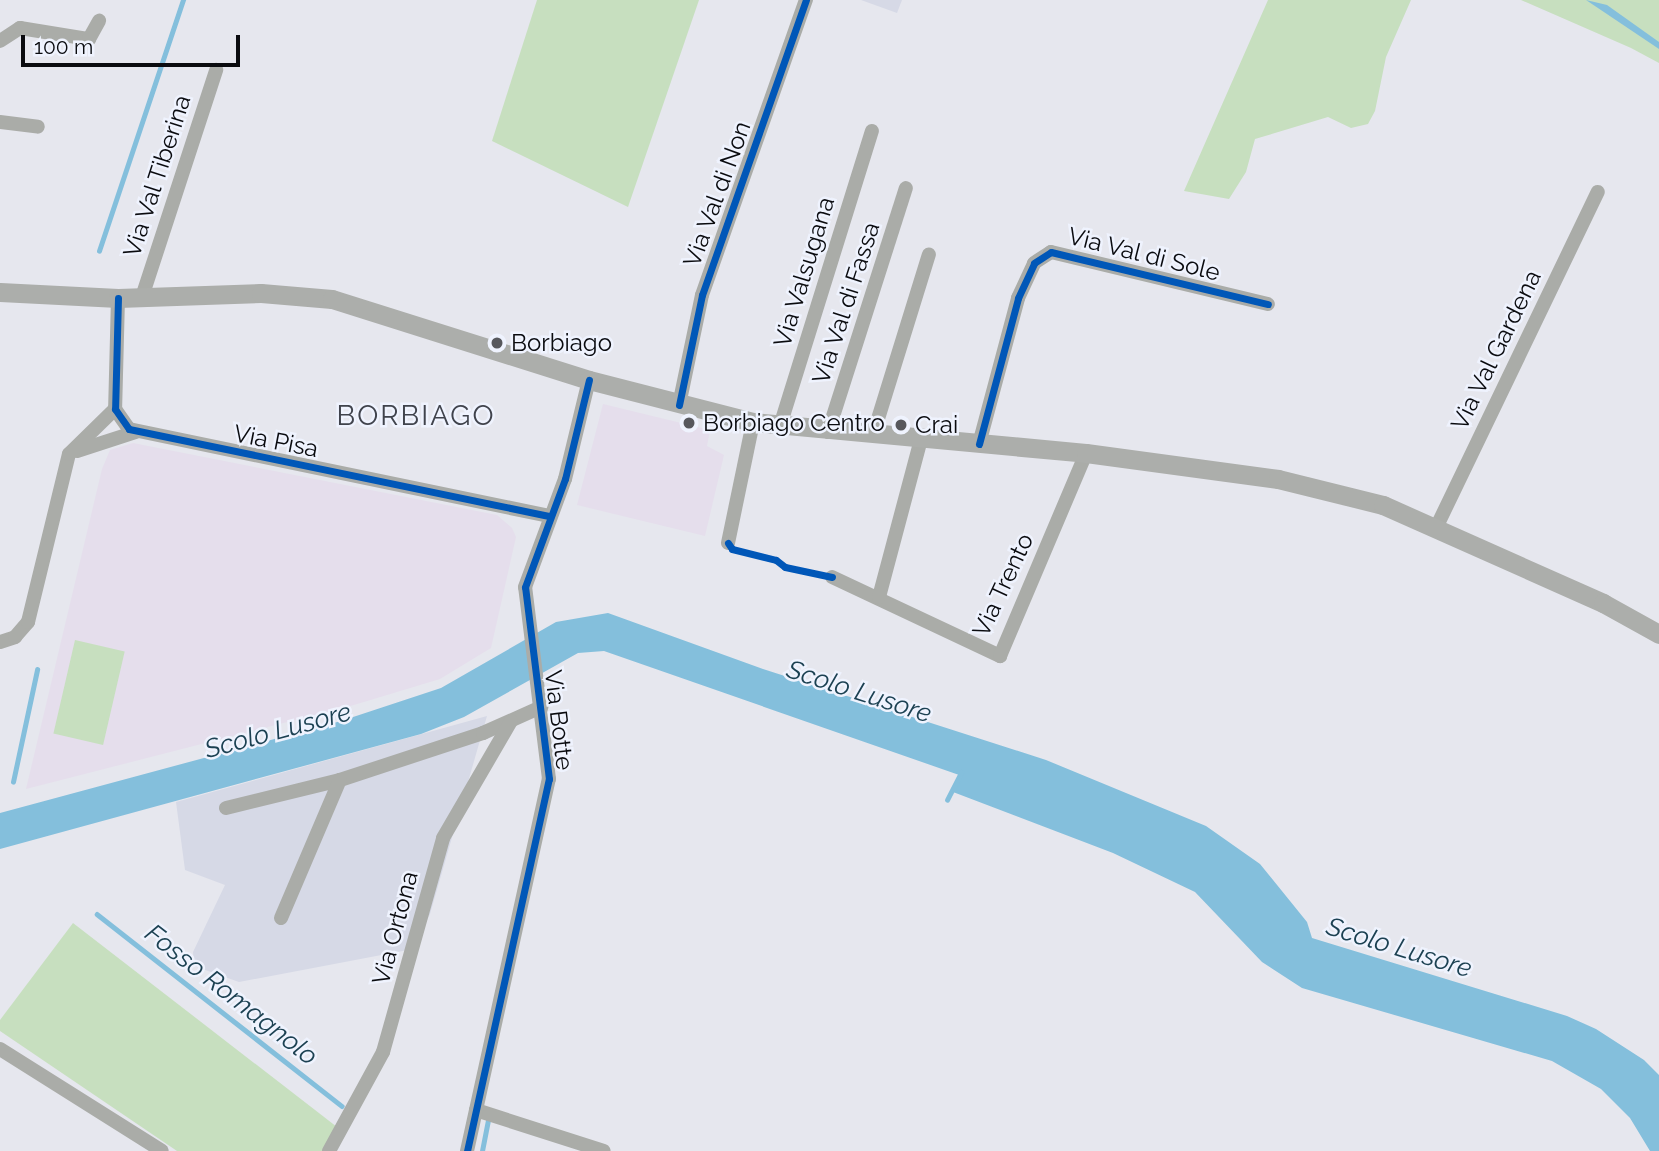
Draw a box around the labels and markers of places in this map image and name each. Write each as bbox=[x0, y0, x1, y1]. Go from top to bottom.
place label: Borbiago bbox=[511, 329, 612, 357]
marker: Borbiago bbox=[489, 335, 505, 351]
place label: Borbiago Centro bbox=[703, 409, 885, 437]
place label: Crai bbox=[915, 411, 958, 439]
marker: Borbiago Centro bbox=[681, 415, 697, 431]
marker: Crai bbox=[893, 417, 909, 433]

